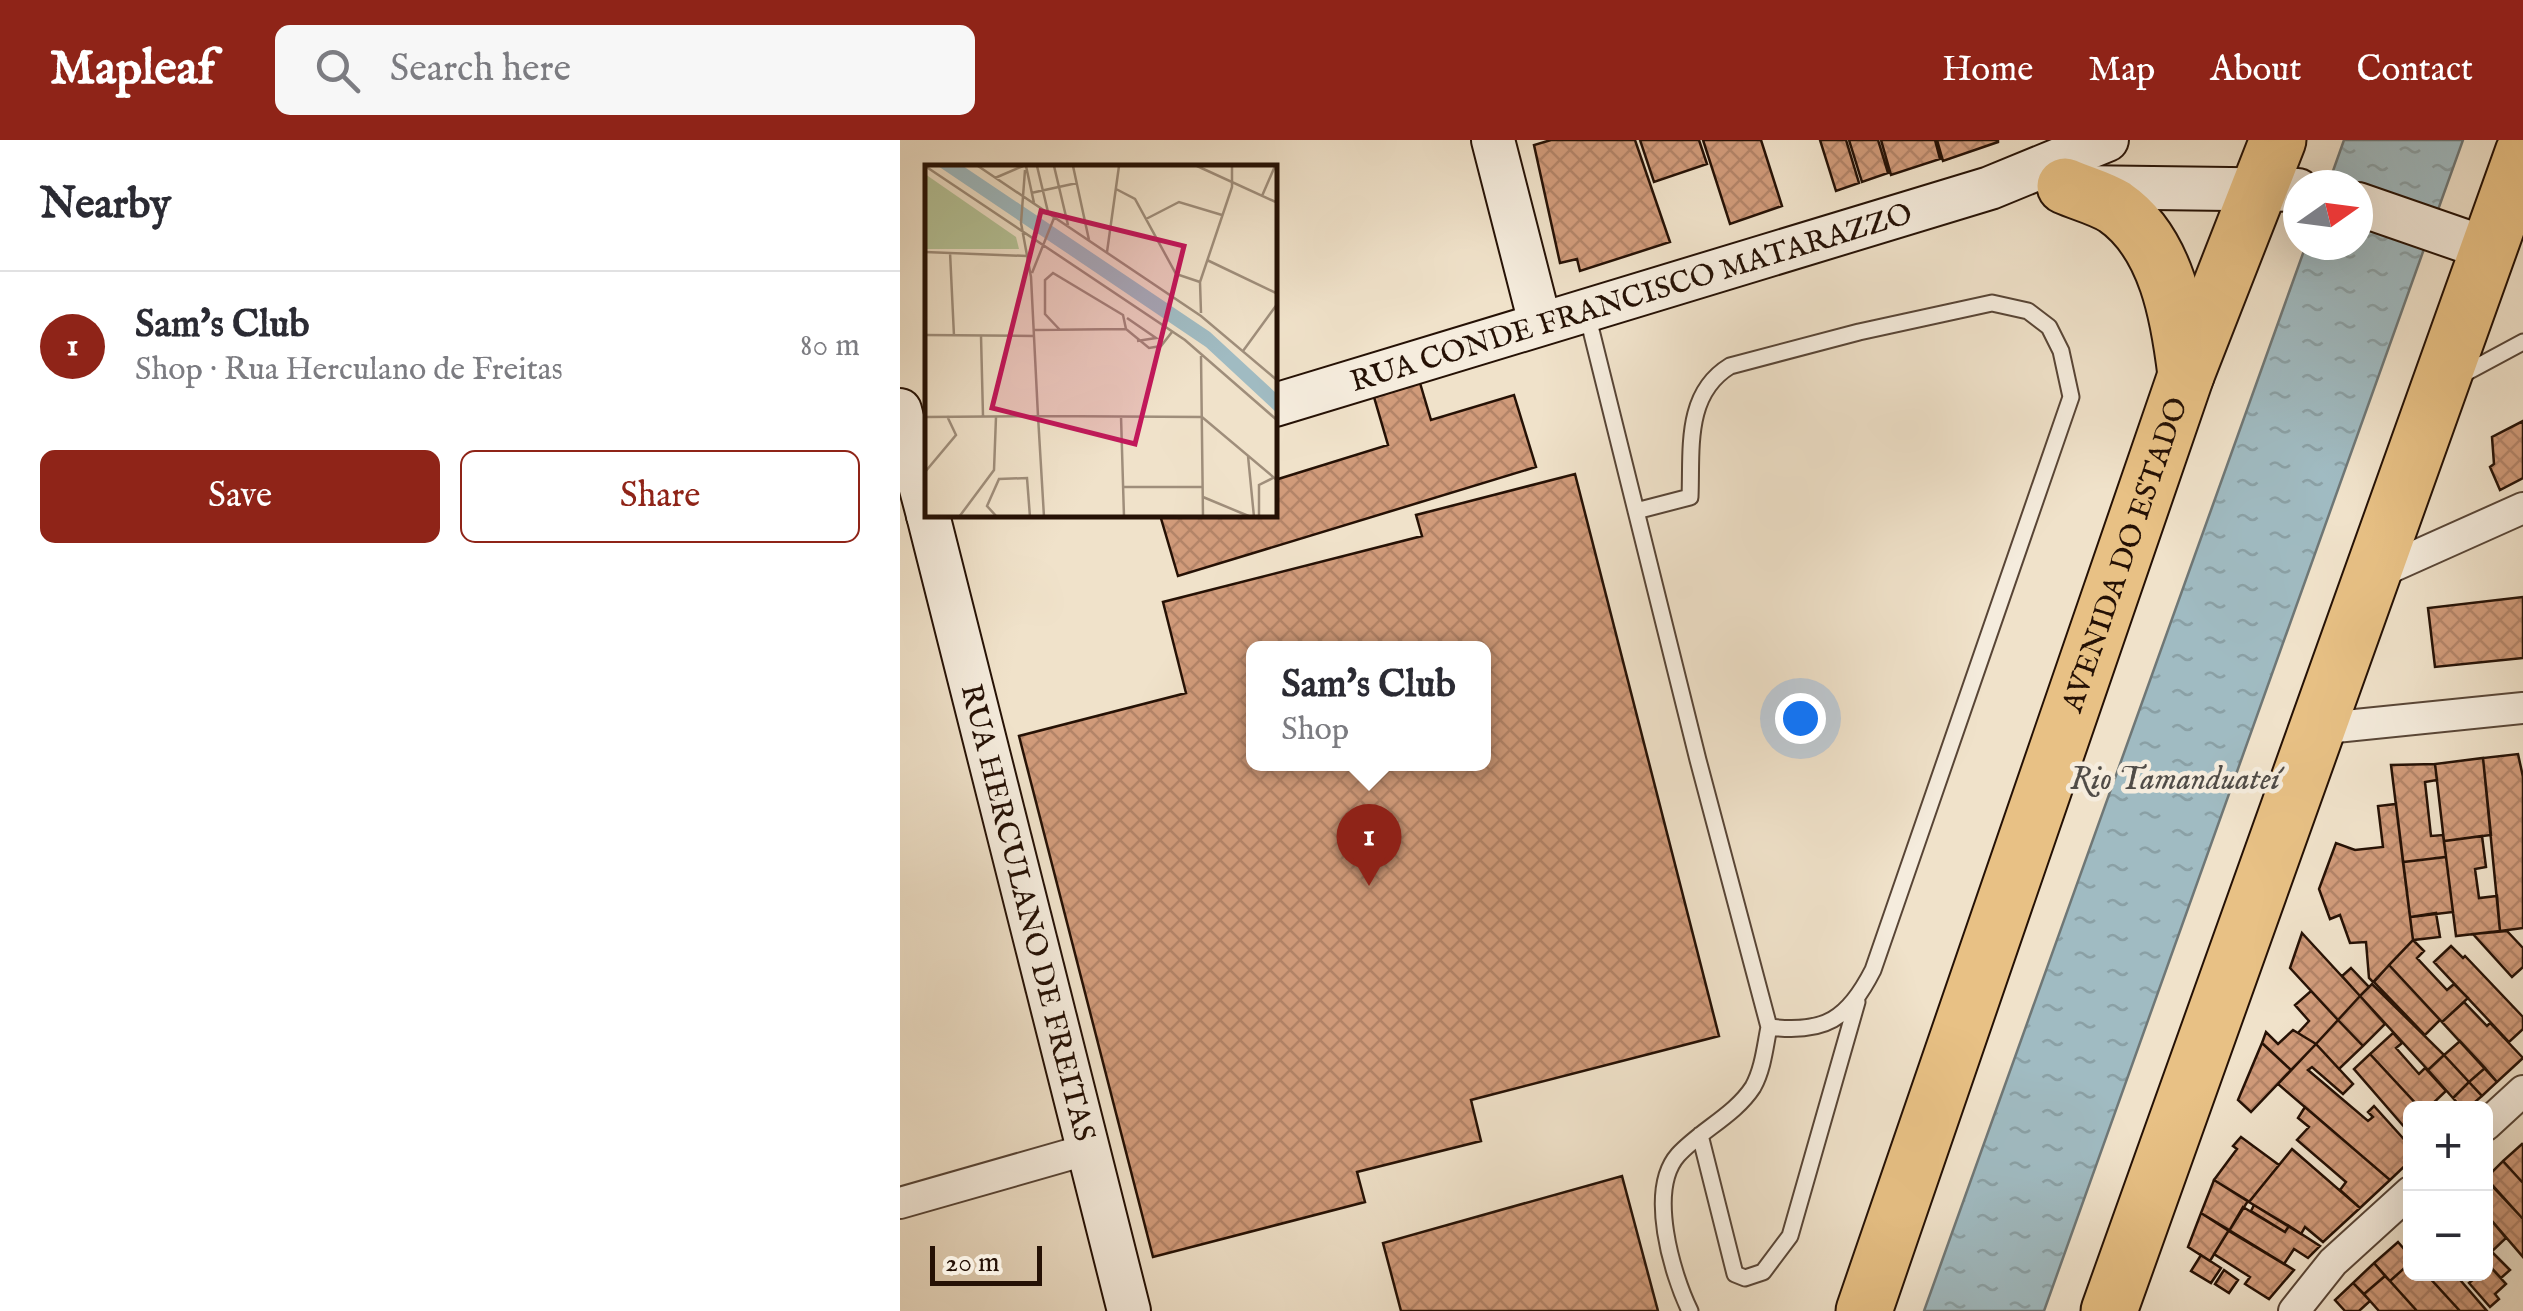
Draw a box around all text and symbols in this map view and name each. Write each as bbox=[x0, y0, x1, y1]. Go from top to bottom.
search box bbox=[275, 25, 975, 115]
text: Mapleaf bbox=[50, 40, 215, 100]
icon: search bbox=[310, 43, 365, 98]
text: Search here bbox=[390, 46, 571, 94]
text: Home bbox=[1942, 48, 2033, 93]
text: Map bbox=[2088, 48, 2155, 93]
text: About bbox=[2210, 48, 2302, 93]
text: Contact bbox=[2357, 48, 2473, 93]
inset map bbox=[925, 165, 1278, 518]
north arrow bbox=[2283, 170, 2373, 260]
text: Nearby bbox=[40, 179, 171, 232]
street label: RUA CONDE FRANCISCO MATARAZZO bbox=[1346, 196, 1917, 402]
text: Sam's Club bbox=[135, 302, 310, 350]
text: 1 bbox=[67, 326, 78, 367]
text: 80 m bbox=[800, 326, 860, 367]
text: Shop · Rua Herculano de Freitas bbox=[135, 350, 563, 391]
street label: AVENIDA DO ESTADO bbox=[2054, 393, 2198, 719]
button: Save bbox=[40, 450, 440, 543]
button: Share bbox=[460, 450, 860, 543]
popup bbox=[1246, 641, 1491, 771]
text: Sam's Club bbox=[1281, 662, 1456, 710]
street label: RUA HERCULANO DE FREITAS bbox=[950, 680, 1102, 1146]
your location bbox=[1775, 693, 1826, 744]
text: Shop bbox=[1281, 710, 1349, 751]
water label: Rio Tamanduateí bbox=[2070, 760, 2285, 801]
pin: 1 bbox=[1336, 804, 1402, 886]
map controls bbox=[2403, 1101, 2493, 1281]
button: + bbox=[2403, 1101, 2493, 1191]
button: − bbox=[2403, 1191, 2493, 1281]
scale bar bbox=[930, 1241, 1042, 1286]
text: 20 m bbox=[945, 1246, 1000, 1281]

